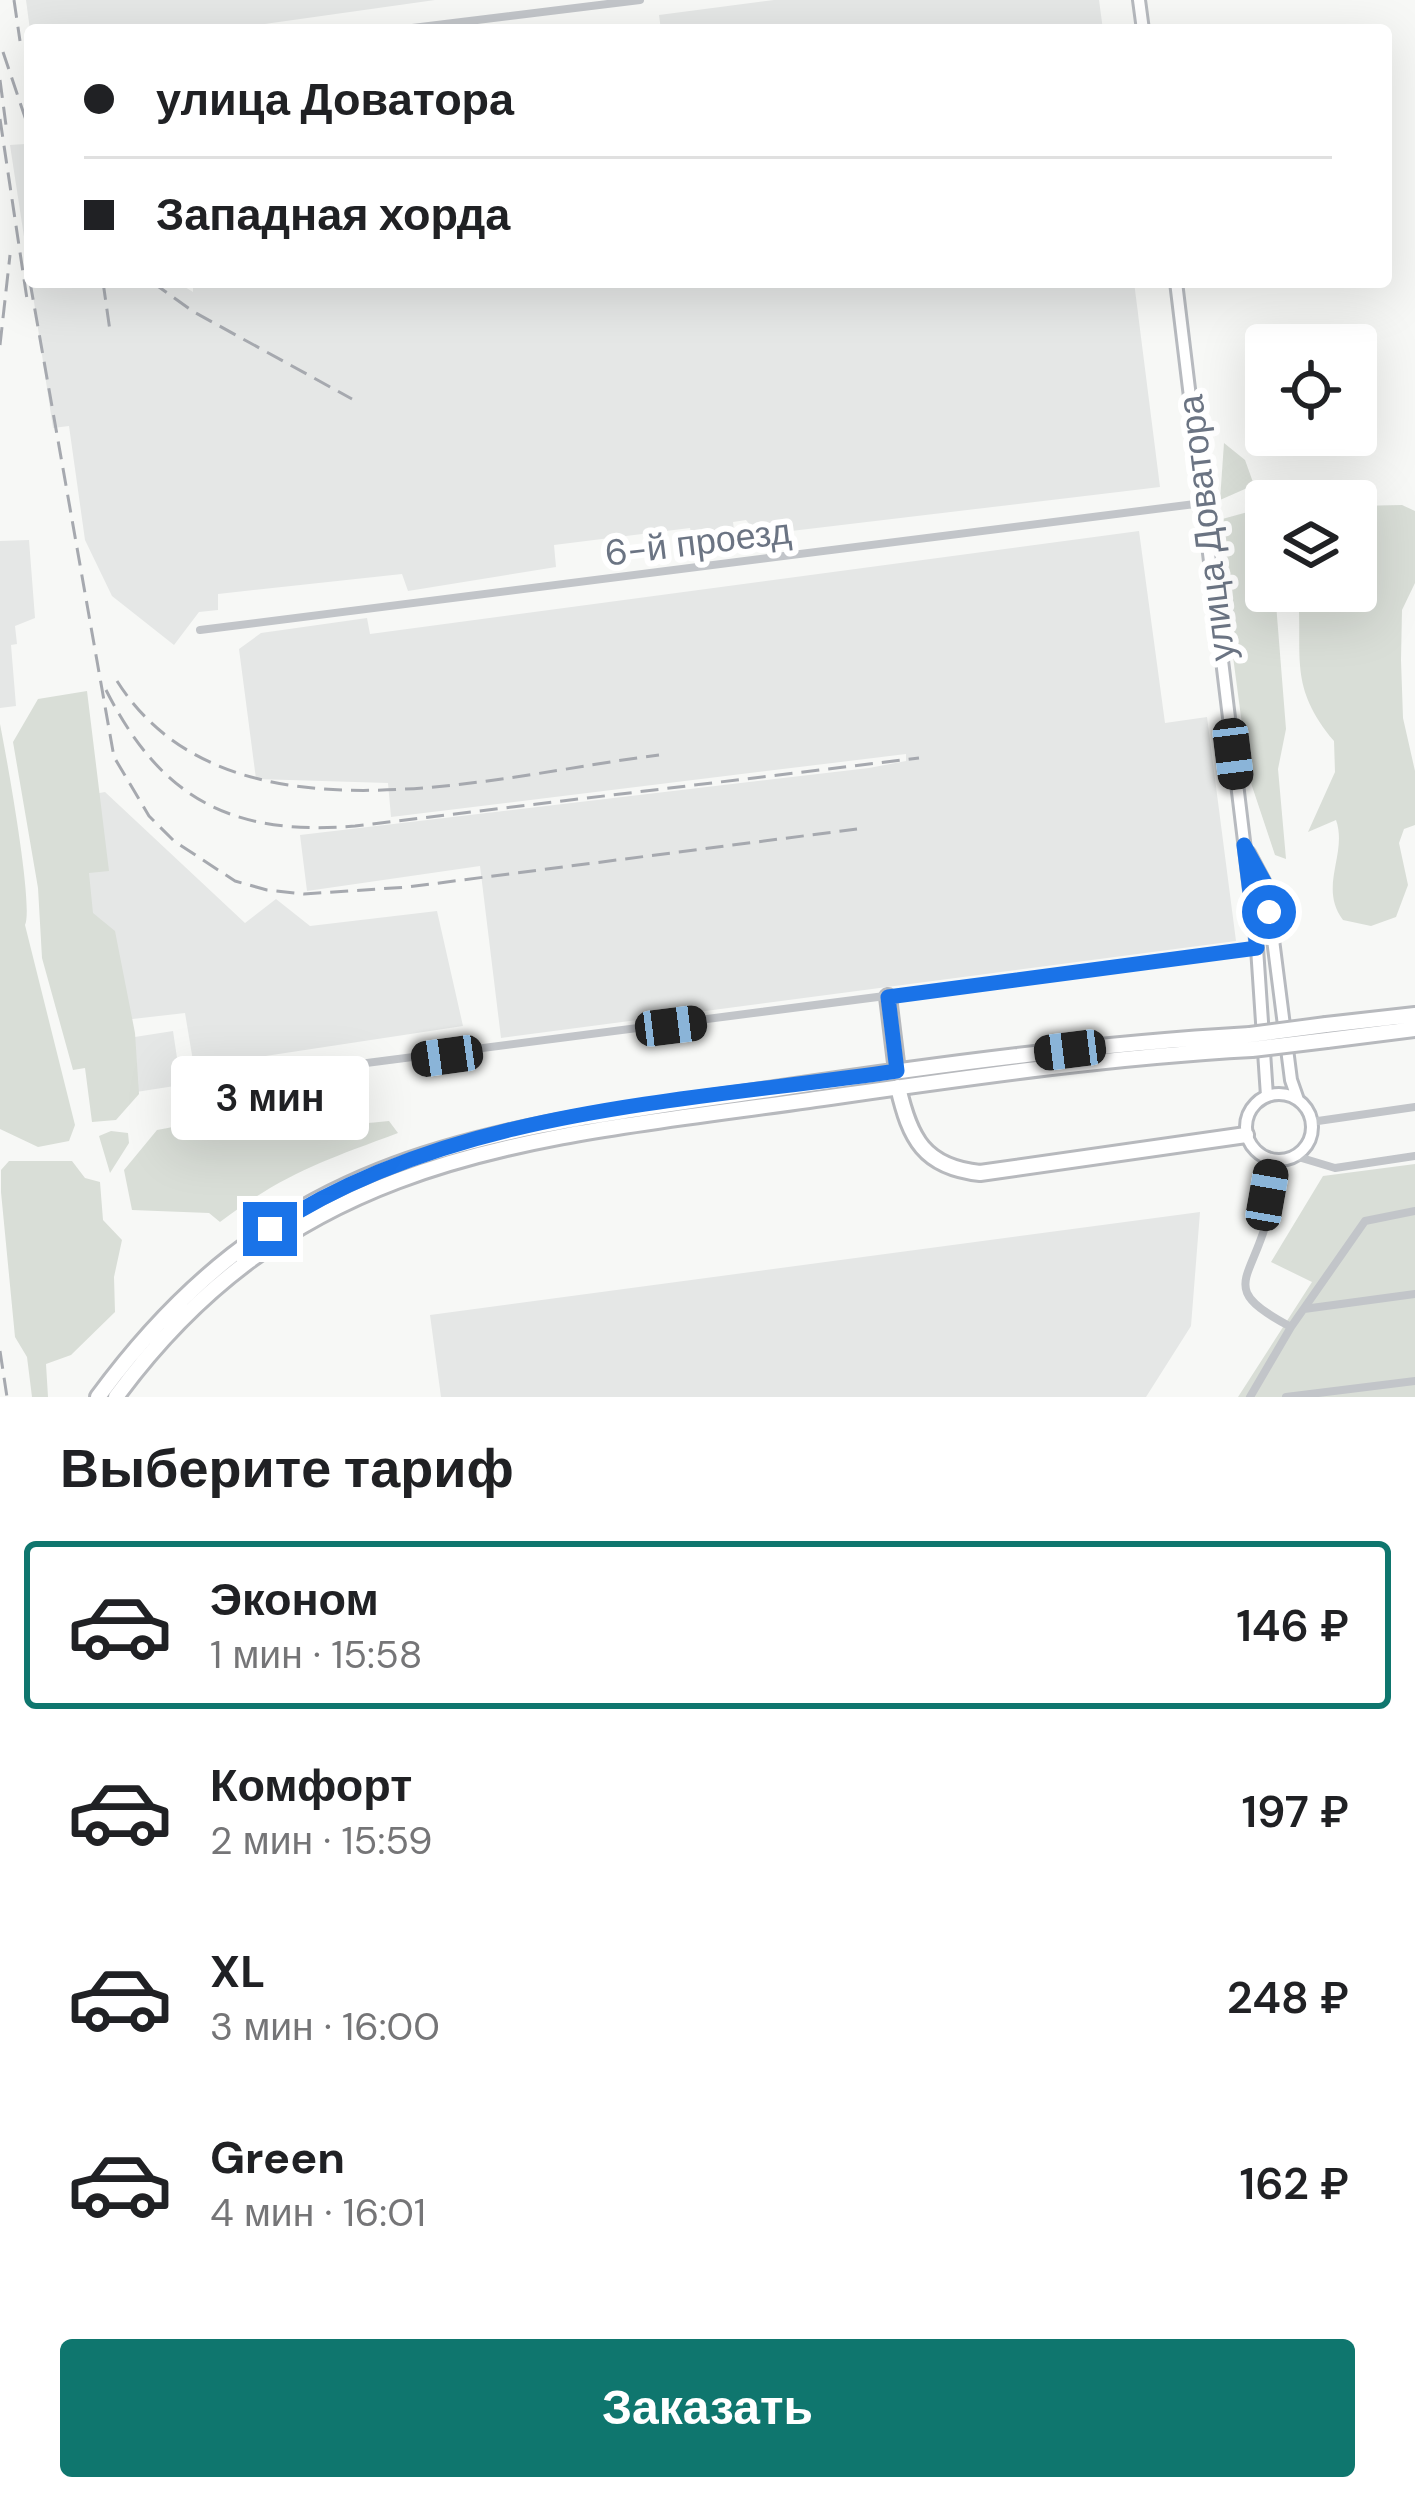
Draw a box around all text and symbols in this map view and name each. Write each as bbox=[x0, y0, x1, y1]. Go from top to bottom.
text: улица Доватора bbox=[156, 70, 514, 129]
text: Западная хорда bbox=[156, 185, 510, 244]
map controls bbox=[1245, 324, 1377, 612]
button: locate bbox=[1245, 324, 1377, 456]
street label: улица Доватора bbox=[1166, 391, 1246, 664]
button: layers bbox=[1245, 480, 1377, 612]
street label: 6-й проезд bbox=[602, 507, 794, 577]
car bbox=[1211, 716, 1255, 792]
route start bbox=[1242, 885, 1296, 939]
car bbox=[633, 1004, 709, 1048]
car bbox=[1032, 1028, 1108, 1072]
car bbox=[409, 1033, 485, 1079]
callout: 3 мин bbox=[171, 1055, 369, 1139]
text: 3 мин bbox=[215, 1072, 325, 1123]
car bbox=[1243, 1156, 1291, 1234]
route end bbox=[243, 1202, 297, 1256]
text: Выберите тариф bbox=[60, 1433, 514, 1504]
text: Эконом bbox=[210, 1570, 379, 1629]
icon: car bbox=[66, 1571, 174, 1679]
text: 146 ₽ bbox=[1236, 1596, 1349, 1655]
text: 1 мин · 15:58 bbox=[210, 1629, 423, 1680]
text: Комфорт bbox=[210, 1756, 412, 1815]
icon: car bbox=[66, 1757, 174, 1865]
text: 197 ₽ bbox=[1241, 1782, 1349, 1841]
text: 2 мин · 15:59 bbox=[210, 1815, 432, 1866]
text: XL bbox=[210, 1942, 265, 2001]
icon: car bbox=[66, 1943, 174, 2051]
text: 248 ₽ bbox=[1227, 1968, 1349, 2027]
text: 3 мин · 16:00 bbox=[210, 2001, 440, 2052]
text: Green bbox=[210, 2128, 345, 2187]
icon: car bbox=[66, 2129, 174, 2237]
text: 162 ₽ bbox=[1240, 2154, 1349, 2213]
text: 4 мин · 16:01 bbox=[210, 2187, 426, 2238]
button: Заказать bbox=[60, 2339, 1355, 2477]

